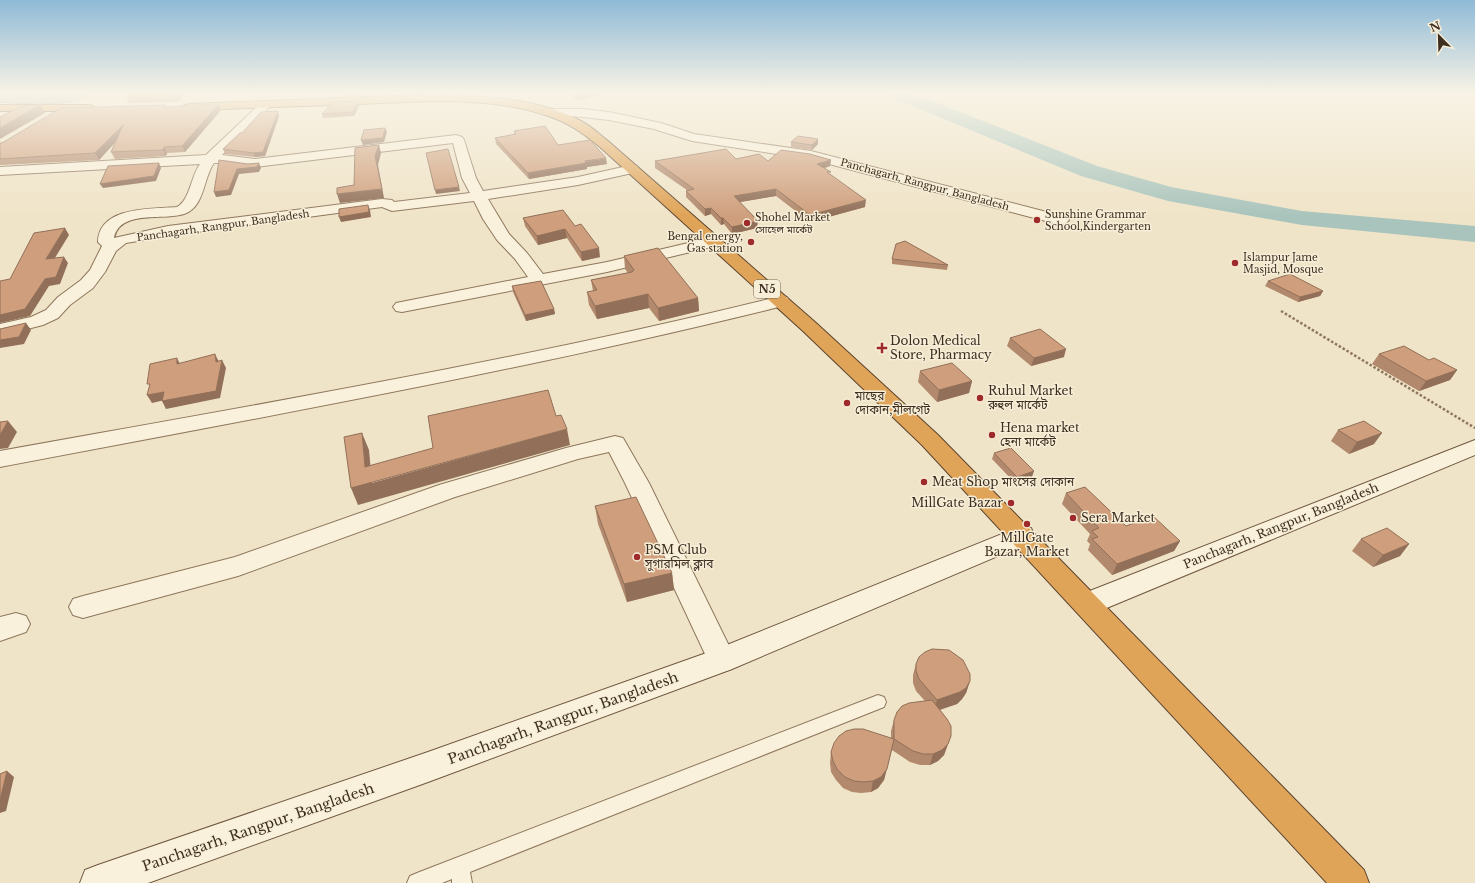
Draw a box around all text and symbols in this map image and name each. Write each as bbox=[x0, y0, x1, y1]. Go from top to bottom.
north arrow bbox=[1419, 16, 1459, 56]
text: N bbox=[1428, 18, 1443, 35]
street label: Panchagarh, Rangpur, Bangladesh bbox=[839, 156, 1011, 213]
street label: Panchagarh, Rangpur, Bangladesh bbox=[136, 207, 310, 244]
place label: Sunshine Grammar School,Kindergarten bbox=[1045, 208, 1151, 233]
place label: Shohel Market সোহেল মার্কেট bbox=[755, 211, 830, 236]
marker: Sunshine Grammar School,Kindergarten bbox=[1032, 215, 1042, 225]
marker: Shohel Market সোহেল মার্কেট bbox=[742, 218, 752, 228]
place label: Bengal energy, Gas station bbox=[667, 230, 743, 255]
marker: Bengal energy, Gas station bbox=[746, 237, 756, 247]
place label: Islampur Jame Masjid, Mosque bbox=[1243, 251, 1324, 276]
marker: Islampur Jame Masjid, Mosque bbox=[1230, 258, 1240, 268]
road number: N5 bbox=[754, 280, 780, 298]
place label: Dolon Medical Store, Pharmacy bbox=[890, 333, 992, 362]
marker: Dolon Medical Store, Pharmacy bbox=[877, 343, 887, 353]
place label: Ruhul Market রুহুল মার্কেট bbox=[987, 383, 1073, 412]
place label: মাছের দোকান,মীলগেট bbox=[854, 388, 930, 417]
marker: Ruhul Market রুহুল মার্কেট bbox=[975, 393, 985, 403]
marker: মাছের দোকান,মীলগেট bbox=[842, 398, 852, 408]
place label: Hena market হেনা মার্কেট bbox=[1000, 420, 1080, 449]
marker: Hena market হেনা মার্কেট bbox=[987, 430, 997, 440]
place label: Meat Shop মাংসের দোকান bbox=[932, 474, 1075, 489]
marker: Meat Shop মাংসের দোকান bbox=[919, 477, 929, 487]
street label: Panchagarh, Rangpur, Bangladesh bbox=[1181, 479, 1381, 572]
place label: MillGate Bazar bbox=[911, 495, 1003, 510]
marker: MillGate Bazar bbox=[1006, 498, 1016, 508]
place label: Sera Market bbox=[1081, 510, 1156, 525]
marker: Sera Market bbox=[1068, 513, 1078, 523]
marker: MillGate Bazar, Market bbox=[1022, 519, 1032, 529]
place label: MillGate Bazar, Market bbox=[985, 530, 1070, 559]
place label: PSM Club সুগারমিল ক্লাব bbox=[644, 542, 714, 572]
marker: PSM Club সুগারমিল ক্লাব bbox=[632, 552, 642, 562]
street label: Panchagarh, Rangpur, Bangladesh bbox=[445, 668, 681, 768]
street label: Panchagarh, Rangpur, Bangladesh bbox=[140, 779, 377, 875]

